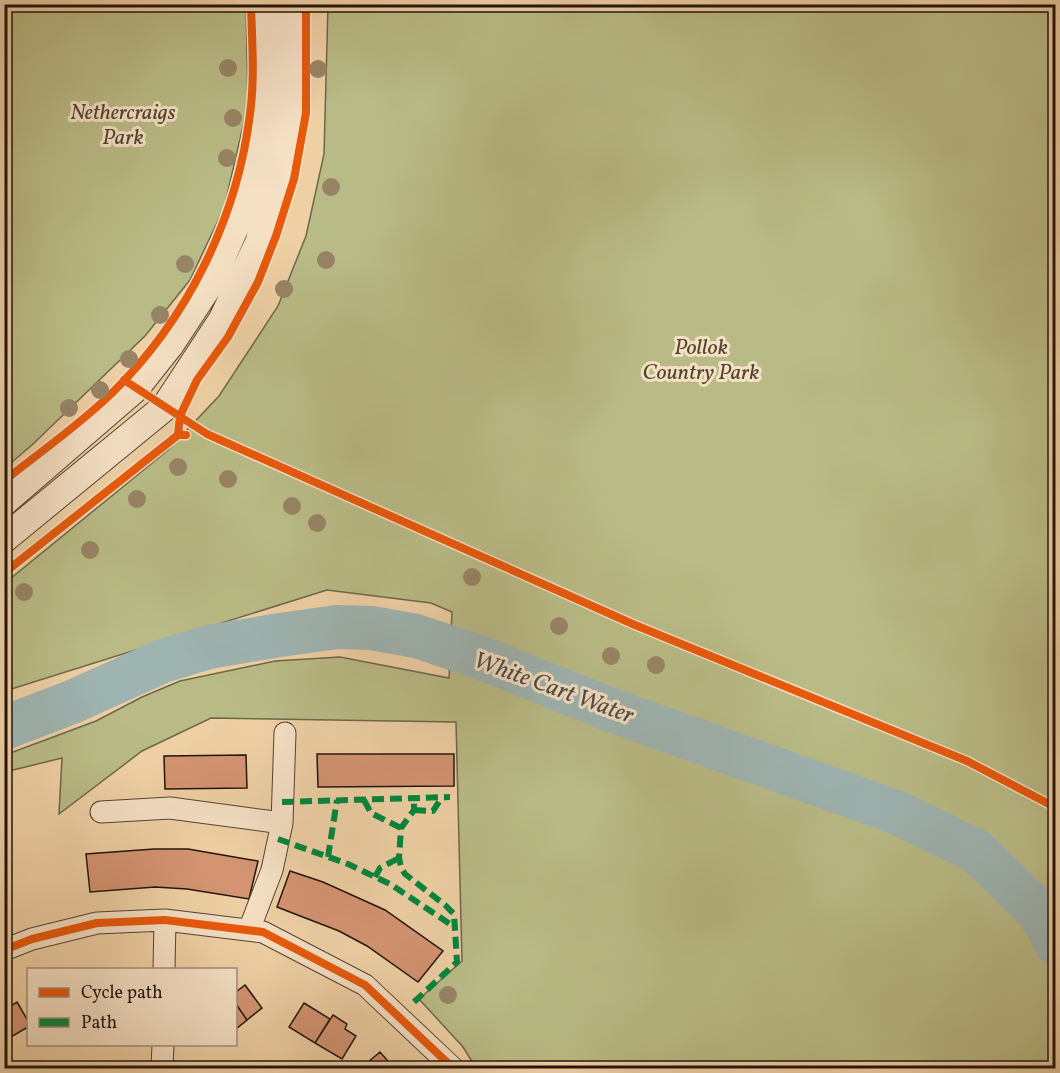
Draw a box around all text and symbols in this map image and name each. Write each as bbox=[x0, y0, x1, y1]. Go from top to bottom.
park label: Nethercraigs Park bbox=[70, 98, 176, 154]
park label: Pollok Country Park bbox=[642, 333, 760, 389]
water label: White Cart Water bbox=[468, 644, 639, 734]
legend bbox=[27, 968, 237, 1046]
text: Cycle path bbox=[81, 981, 163, 1006]
text: Path bbox=[81, 1011, 117, 1036]

